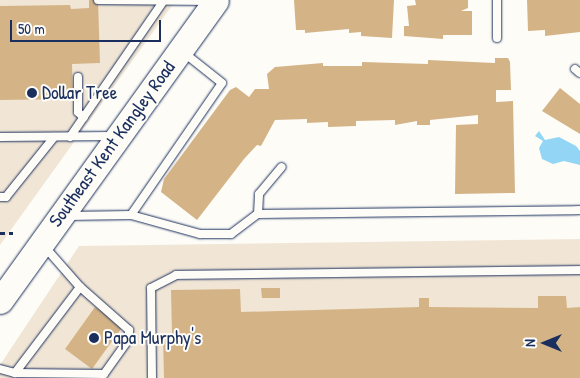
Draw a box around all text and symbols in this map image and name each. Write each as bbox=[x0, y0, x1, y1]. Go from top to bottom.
scale bar bbox=[12, 10, 164, 42]
text: 50 m bbox=[18, 18, 45, 39]
street label: Southeast Kent Kangley Road bbox=[44, 57, 180, 231]
place label: Dollar Tree bbox=[42, 82, 117, 104]
marker: Dollar Tree bbox=[26, 87, 38, 99]
north arrow bbox=[520, 318, 570, 368]
place label: Papa Murphy's bbox=[104, 327, 201, 349]
marker: Papa Murphy's bbox=[88, 332, 100, 344]
text: N bbox=[520, 339, 539, 347]

